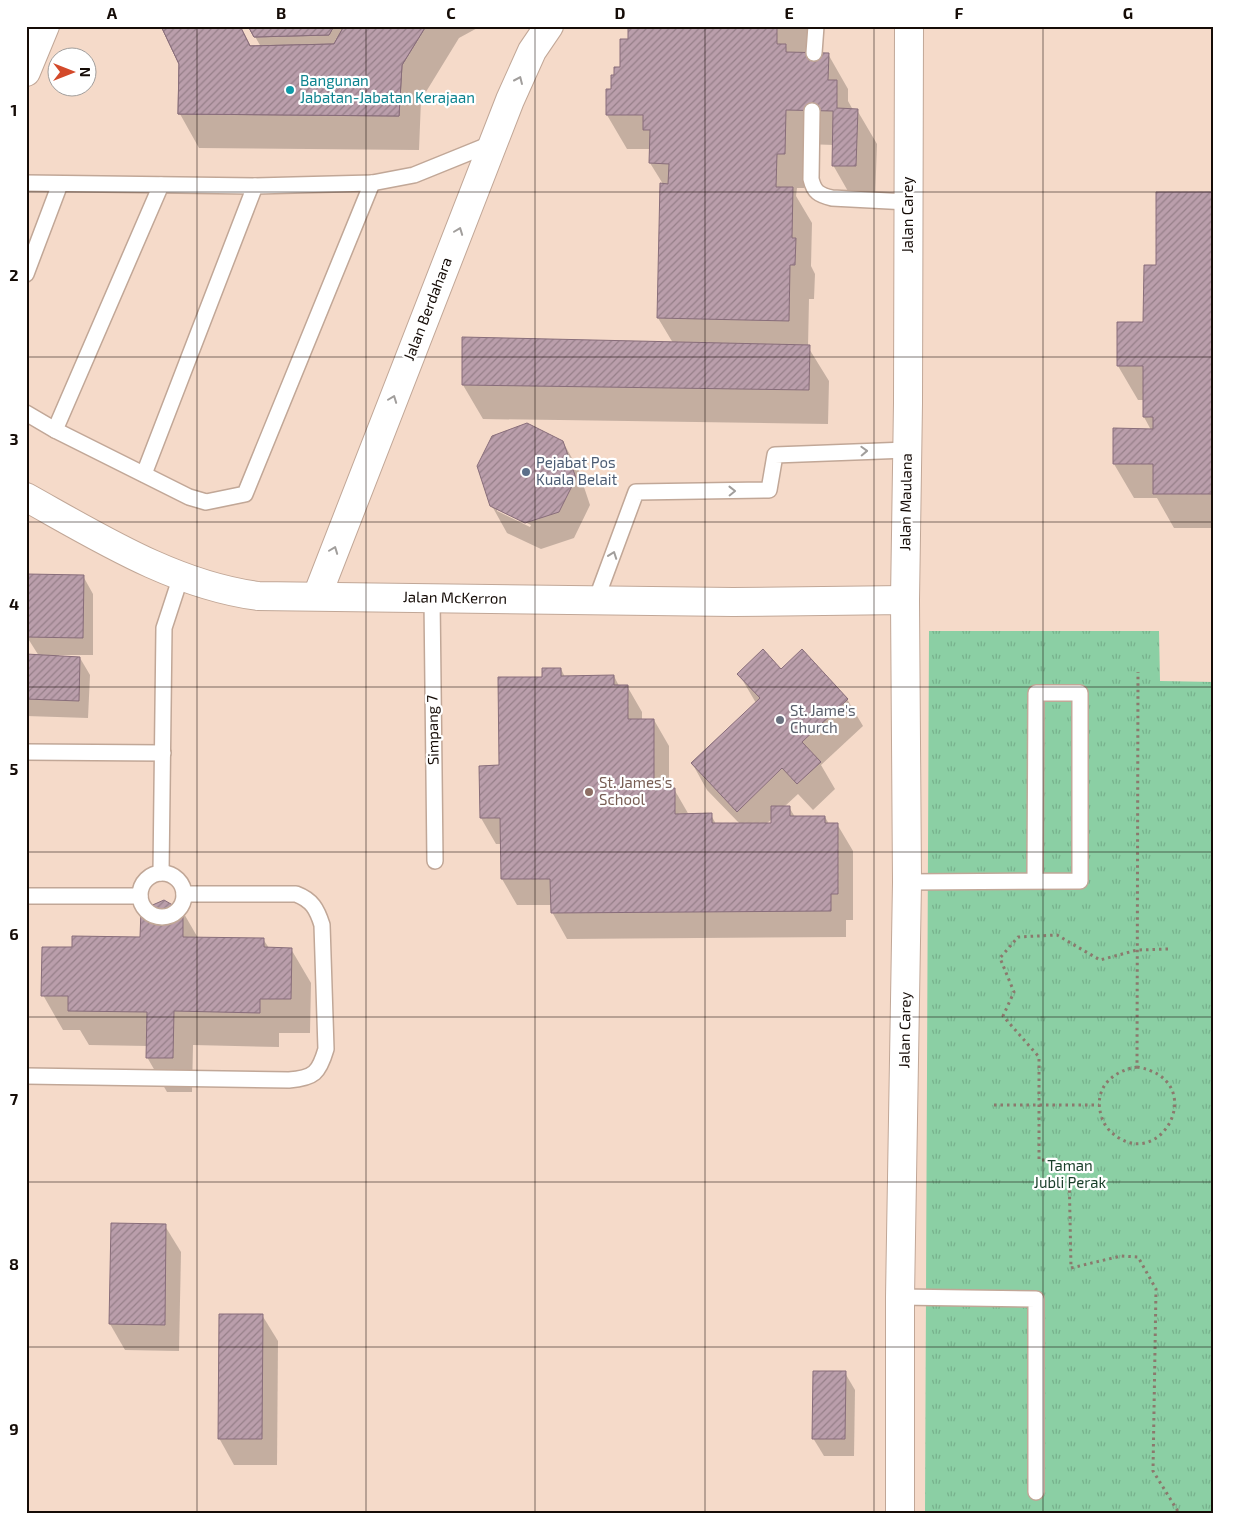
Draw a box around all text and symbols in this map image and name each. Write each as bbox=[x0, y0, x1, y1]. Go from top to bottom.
text: A bbox=[107, 3, 118, 22]
text: B bbox=[276, 3, 286, 22]
text: C bbox=[446, 3, 456, 22]
text: D bbox=[615, 3, 626, 22]
text: E bbox=[784, 3, 794, 22]
text: F bbox=[955, 3, 964, 22]
text: G bbox=[1123, 3, 1133, 22]
north arrow bbox=[48, 48, 98, 98]
text: N bbox=[77, 67, 94, 77]
place label: Bangunan Jabatan-Jabatan Kerajaan bbox=[300, 71, 475, 107]
one-way arrow bbox=[512, 76, 523, 85]
marker: Bangunan Jabatan-Jabatan Kerajaan bbox=[284, 84, 296, 96]
text: 1 bbox=[11, 100, 17, 119]
street label: Jalan Carey bbox=[898, 177, 916, 253]
one-way arrow bbox=[453, 227, 463, 236]
street label: Jalan Berdahara bbox=[399, 254, 455, 363]
text: 2 bbox=[9, 265, 19, 284]
one-way arrow bbox=[387, 395, 398, 404]
text: 3 bbox=[9, 429, 19, 448]
one-way arrow bbox=[861, 446, 869, 457]
place label: Pejabat Pos Kuala Belait bbox=[536, 453, 617, 488]
street label: Jalan Maulana bbox=[895, 453, 915, 551]
marker: Pejabat Pos Kuala Belait bbox=[520, 466, 532, 478]
one-way arrow bbox=[728, 485, 736, 496]
one-way arrow bbox=[328, 546, 339, 555]
one-way arrow bbox=[607, 551, 617, 559]
street label: Jalan McKerron bbox=[403, 587, 507, 607]
text: 4 bbox=[9, 594, 19, 613]
street label: Simpang 7 bbox=[422, 694, 442, 765]
place label: St. Jame's Church bbox=[790, 701, 856, 736]
marker: St. Jame's Church bbox=[774, 714, 786, 726]
text: 5 bbox=[10, 759, 19, 778]
place label: St. James's School bbox=[599, 773, 672, 808]
marker: St. James's School bbox=[583, 786, 595, 798]
text: 6 bbox=[9, 924, 19, 943]
street label: Jalan Carey bbox=[894, 991, 914, 1068]
text: 7 bbox=[10, 1089, 19, 1108]
park label: Taman Jubli Perak bbox=[1034, 1156, 1107, 1191]
text: 8 bbox=[9, 1254, 19, 1273]
text: 9 bbox=[9, 1419, 19, 1438]

